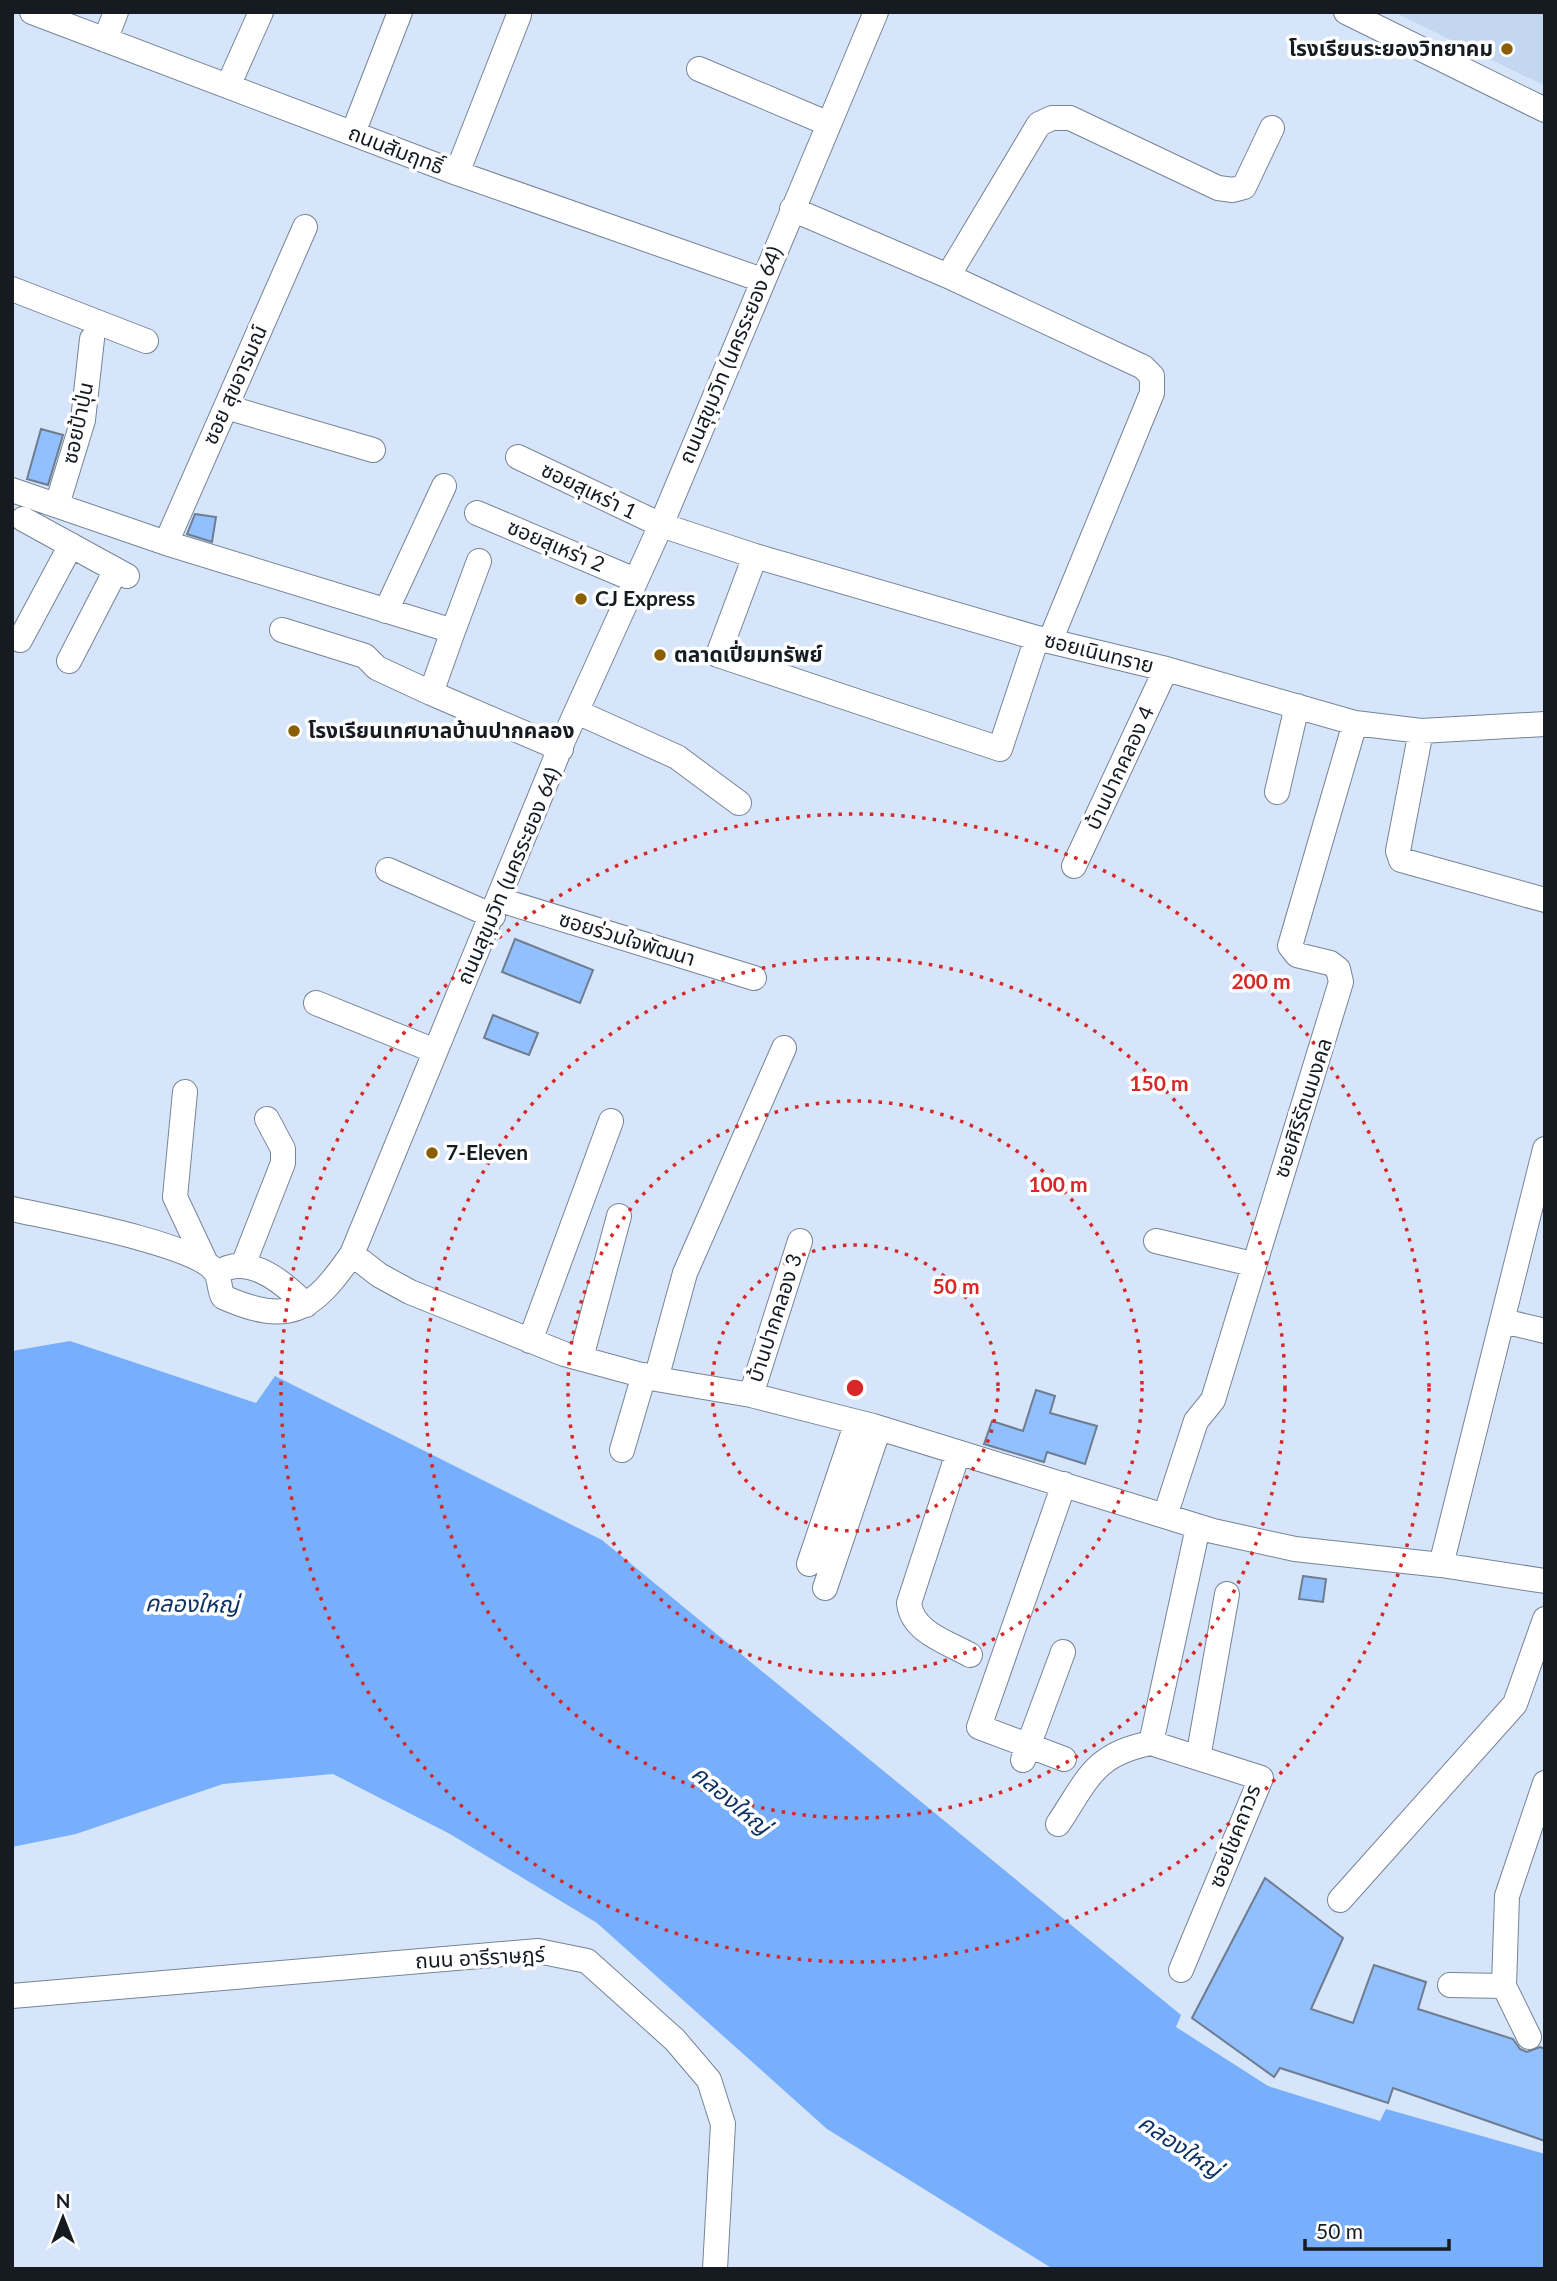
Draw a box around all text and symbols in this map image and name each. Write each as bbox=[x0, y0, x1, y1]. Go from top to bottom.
place label: โรงเรียนระยองวิทยาคม bbox=[1289, 35, 1493, 60]
marker: โรงเรียนระยองวิทยาคม bbox=[1499, 41, 1515, 57]
street label: ถนนสัมฤทธิ์ bbox=[345, 119, 448, 178]
street label: ถนนสุขุมวิท (นครระยอง 64) bbox=[673, 242, 789, 468]
street label: ซอย สุขอารมณ์ bbox=[196, 321, 273, 449]
street label: ซอยป้าปุ่น bbox=[56, 379, 99, 466]
street label: ซอยสุเหร่า 1 bbox=[537, 456, 641, 525]
street label: ซอยสุเหร่า 2 bbox=[503, 513, 609, 578]
place label: CJ Express bbox=[595, 585, 695, 610]
marker: CJ Express bbox=[573, 591, 589, 607]
street label: ซอยเนินทราย bbox=[1042, 626, 1157, 677]
place label: ตลาดเปี่ยมทรัพย์ bbox=[674, 640, 823, 666]
marker: ตลาดเปี่ยมทรัพย์ bbox=[652, 647, 668, 663]
street label: บ้านปากคลอง 4 bbox=[1079, 702, 1158, 833]
place label: โรงเรียนเทศบาลบ้านปากคลอง bbox=[308, 717, 574, 742]
marker: โรงเรียนเทศบาลบ้านปากคลอง bbox=[286, 723, 302, 739]
street label: ถนนสุขุมวิท (นครระยอง 64) bbox=[451, 763, 567, 989]
street label: ซอยร่วมใจพัฒนา bbox=[556, 905, 699, 970]
text: 200 m bbox=[1231, 968, 1291, 993]
street label: ซอยศิริรัตนมงคล bbox=[1267, 1035, 1336, 1180]
text: 150 m bbox=[1129, 1070, 1189, 1095]
place label: 7-Eleven bbox=[446, 1139, 528, 1164]
marker: 7-Eleven bbox=[424, 1145, 440, 1161]
text: 100 m bbox=[1028, 1171, 1088, 1196]
street label: บ้านปากคลอง 3 bbox=[741, 1250, 806, 1385]
text: 50 m bbox=[932, 1273, 980, 1298]
centre of rings bbox=[843, 1376, 867, 1400]
water label: คลองใหญ่ bbox=[145, 1588, 242, 1618]
water label: คลองใหญ่ bbox=[687, 1758, 779, 1842]
street label: ซอยโชคถาวร bbox=[1202, 1780, 1265, 1891]
street label: ถนน อารีราษฎร์ bbox=[414, 1941, 546, 1972]
water label: คลองใหญ่ bbox=[1134, 2107, 1230, 2185]
north arrow bbox=[28, 2183, 98, 2253]
text: N bbox=[56, 2189, 70, 2212]
scale bar bbox=[1305, 2208, 1448, 2252]
text: 50 m bbox=[1316, 2218, 1363, 2243]

